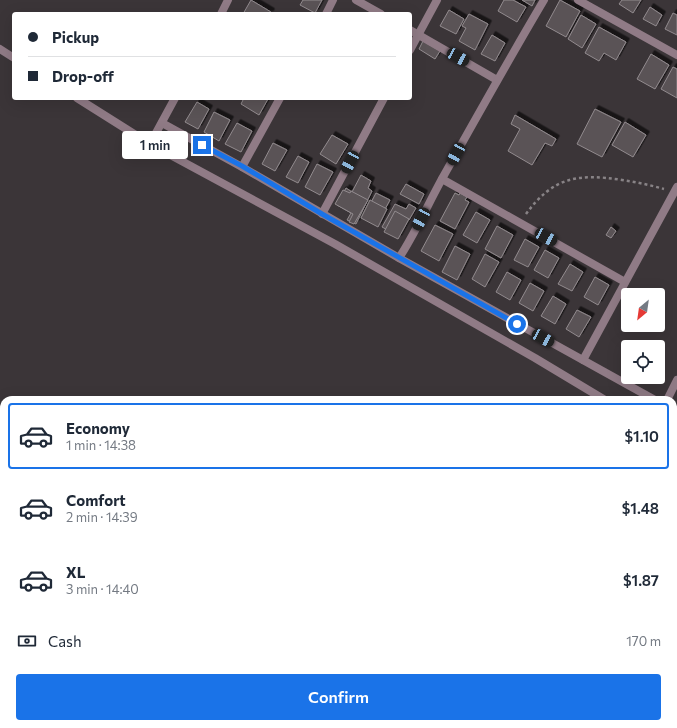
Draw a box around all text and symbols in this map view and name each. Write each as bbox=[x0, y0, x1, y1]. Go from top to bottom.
text: Pickup bbox=[52, 28, 99, 46]
car bbox=[445, 46, 471, 68]
text: Drop-off bbox=[52, 67, 114, 85]
callout: 1 min bbox=[122, 131, 188, 159]
route end bbox=[193, 136, 211, 154]
text: 1 min bbox=[140, 137, 170, 153]
car bbox=[445, 141, 467, 167]
car bbox=[339, 149, 361, 175]
car bbox=[410, 206, 432, 232]
car bbox=[533, 226, 559, 248]
north arrow bbox=[621, 288, 665, 332]
map controls bbox=[621, 288, 665, 384]
route start bbox=[508, 315, 526, 333]
car bbox=[530, 327, 556, 349]
button: locate bbox=[621, 340, 665, 384]
icon: car bbox=[18, 418, 54, 454]
text: Economy bbox=[66, 419, 130, 437]
text: $1.10 bbox=[625, 427, 659, 445]
text: 1 min · 14:38 bbox=[66, 437, 136, 453]
icon: car bbox=[18, 490, 54, 526]
text: Comfort bbox=[66, 491, 126, 509]
text: $1.48 bbox=[622, 499, 659, 517]
text: 2 min · 14:39 bbox=[66, 509, 138, 525]
icon: car bbox=[18, 562, 54, 598]
text: XL bbox=[66, 563, 85, 581]
text: $1.87 bbox=[623, 571, 659, 589]
text: 3 min · 14:40 bbox=[66, 581, 139, 597]
icon: cash bbox=[16, 630, 38, 652]
text: Cash bbox=[48, 632, 82, 650]
text: 170 m bbox=[626, 633, 661, 649]
button: Confirm bbox=[16, 674, 661, 720]

